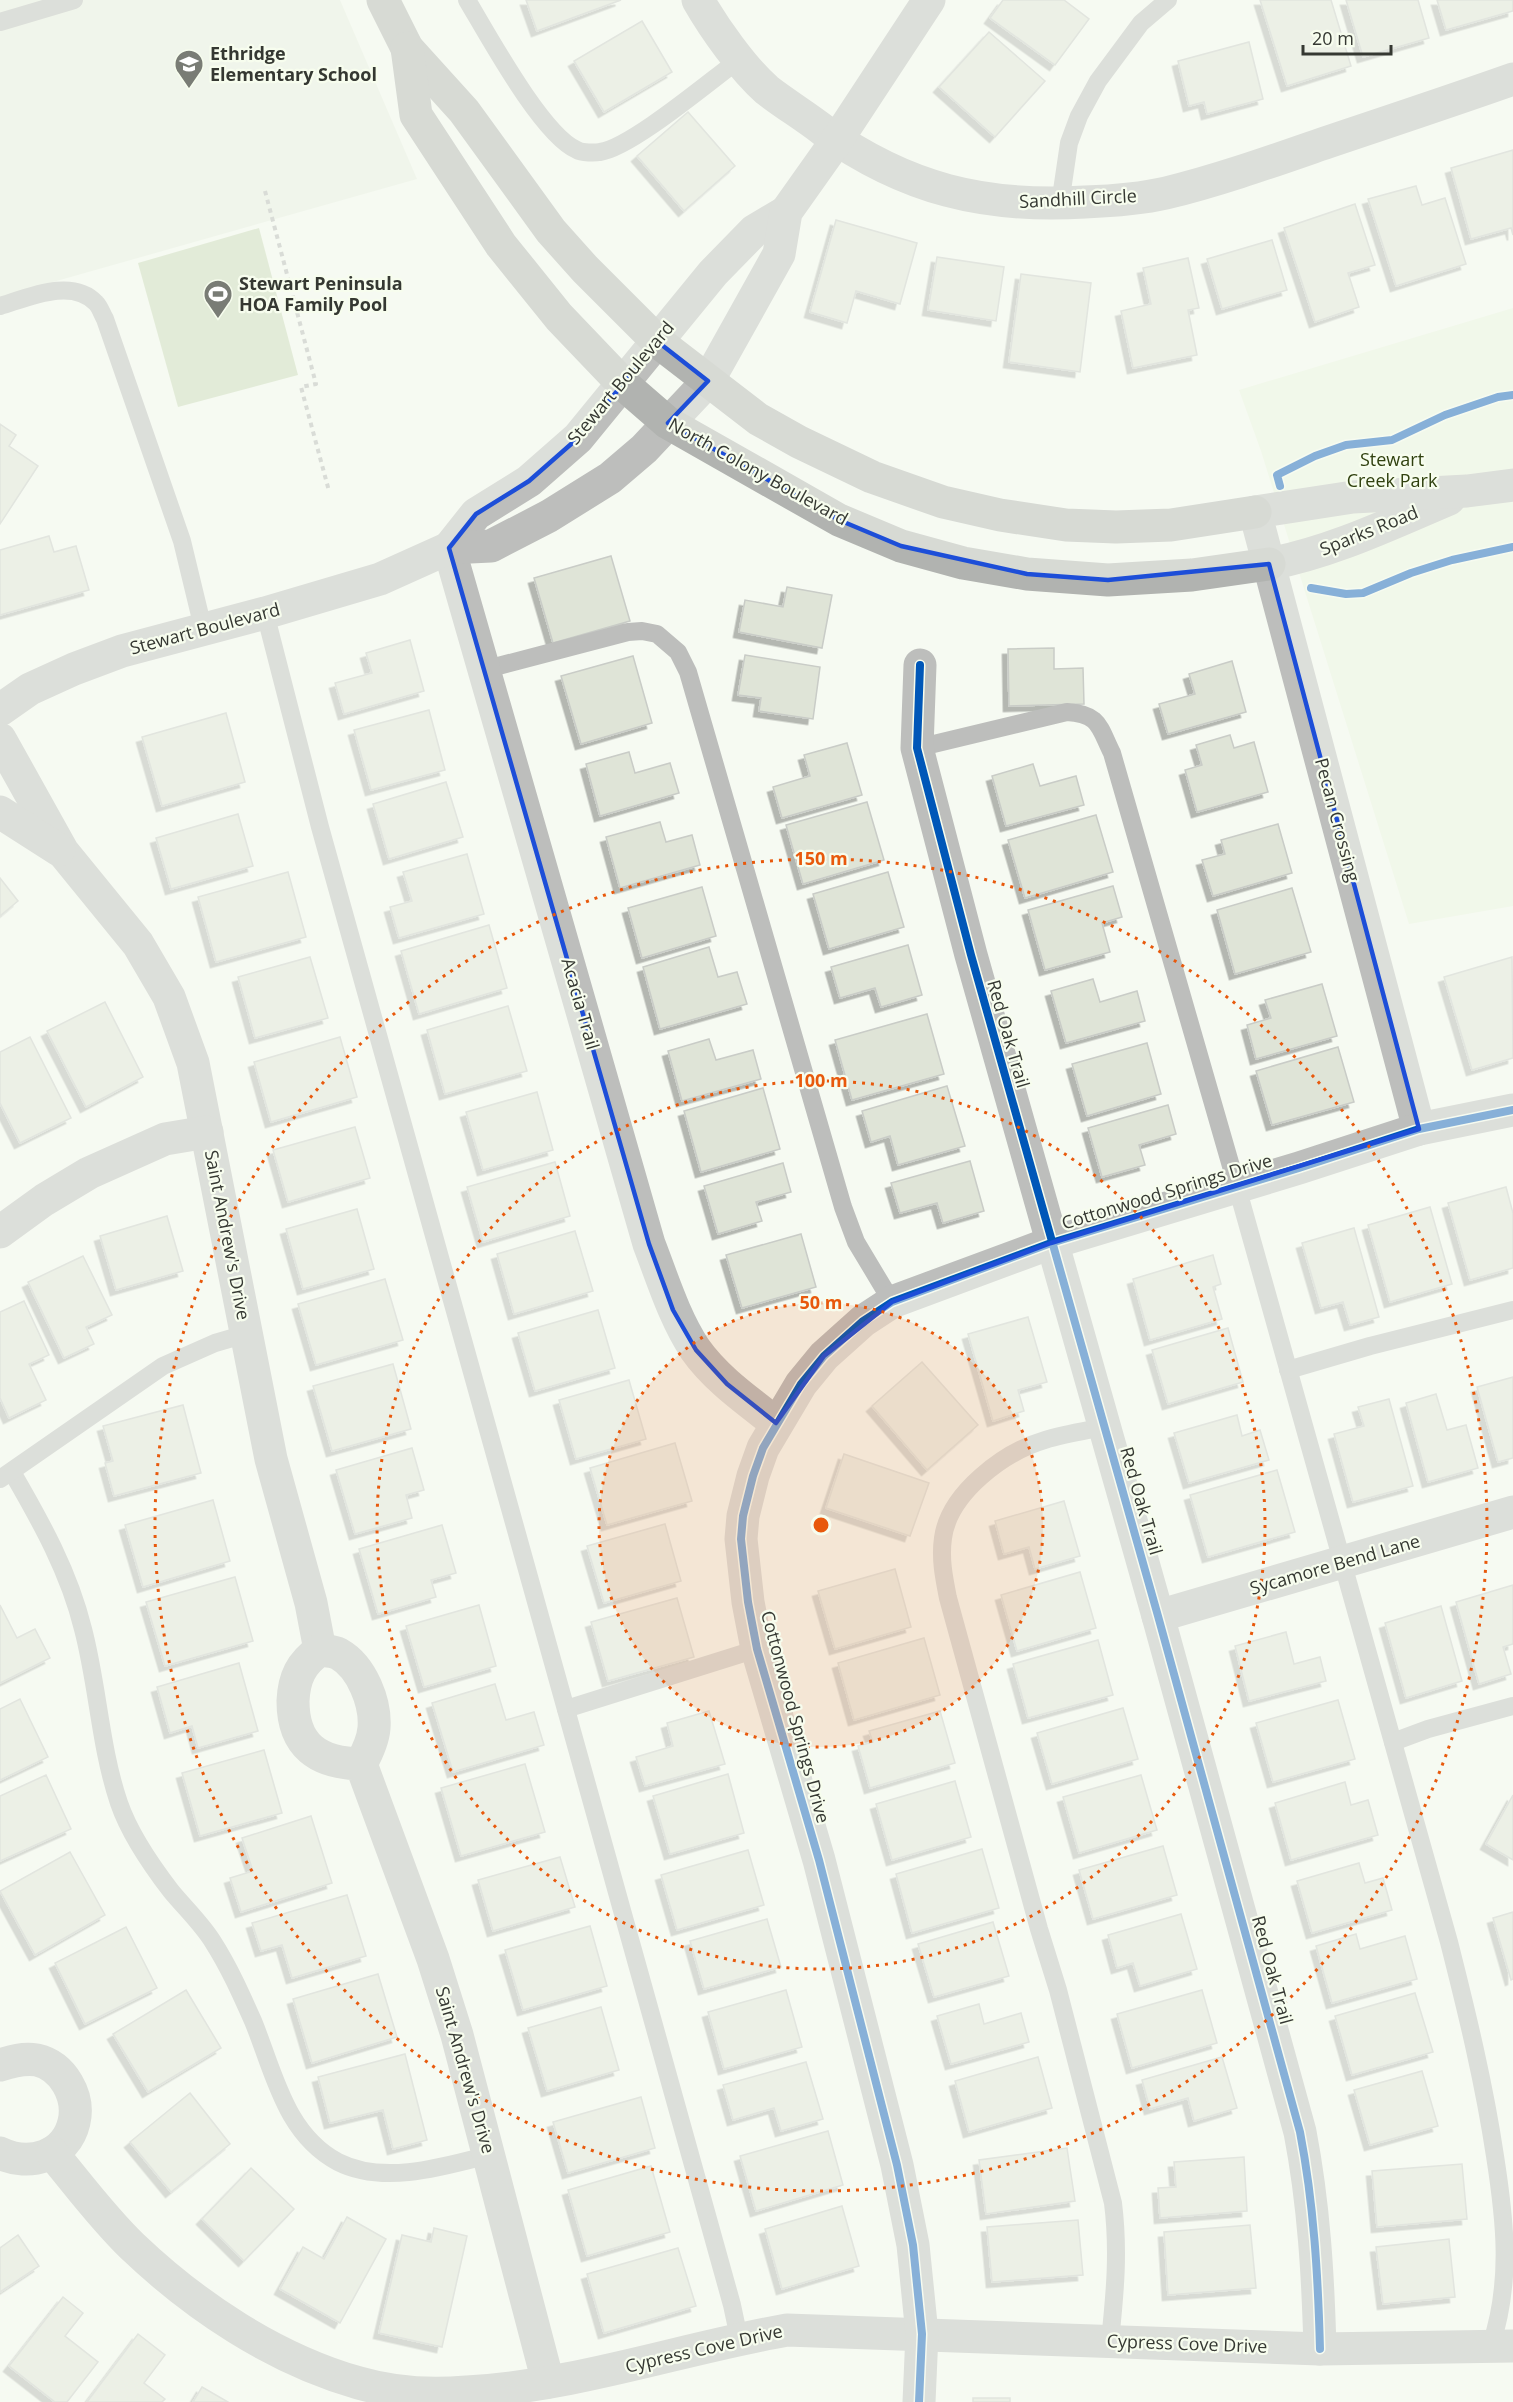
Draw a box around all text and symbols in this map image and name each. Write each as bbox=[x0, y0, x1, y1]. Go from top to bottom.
scale bar bbox=[1303, 18, 1392, 56]
text: 20 m bbox=[1312, 26, 1354, 50]
place label: Ethridge Elementary School bbox=[210, 41, 377, 86]
school or university icon: Ethridge Elementary School bbox=[173, 48, 205, 90]
street label: Sandhill Circle bbox=[1019, 183, 1137, 213]
place label: Stewart Peninsula HOA Family Pool bbox=[239, 271, 403, 316]
sports icon: Stewart Peninsula HOA Family Pool bbox=[202, 278, 234, 320]
street label: Stewart Boulevard bbox=[561, 316, 679, 449]
street label: North Colony Boulevard bbox=[664, 412, 852, 531]
park label: Stewart Creek Park bbox=[1347, 447, 1438, 492]
street label: Sparks Road bbox=[1316, 499, 1421, 561]
street label: Stewart Boulevard bbox=[127, 596, 282, 660]
street label: Pecan Crossing bbox=[1310, 755, 1366, 885]
text: 150 m bbox=[794, 846, 848, 870]
street label: Acacia Trail bbox=[556, 955, 605, 1052]
street label: Red Oak Trail bbox=[982, 977, 1036, 1091]
text: 100 m bbox=[794, 1068, 848, 1092]
street label: Saint Andrew's Drive bbox=[200, 1148, 256, 1322]
street label: Cottonwood Springs Drive bbox=[1058, 1148, 1275, 1235]
text: 50 m bbox=[800, 1290, 842, 1314]
street label: Red Oak Trail bbox=[1115, 1444, 1169, 1558]
centre of rings bbox=[811, 1515, 831, 1535]
street label: Sycamore Bend Lane bbox=[1247, 1528, 1423, 1600]
street label: Cottonwood Springs Drive bbox=[756, 1608, 836, 1826]
street label: Red Oak Trail bbox=[1247, 1913, 1299, 2027]
street label: Saint Andrew's Drive bbox=[431, 1983, 501, 2156]
street label: Cypress Cove Drive bbox=[623, 2318, 785, 2378]
street label: Cypress Cove Drive bbox=[1106, 2328, 1268, 2358]

